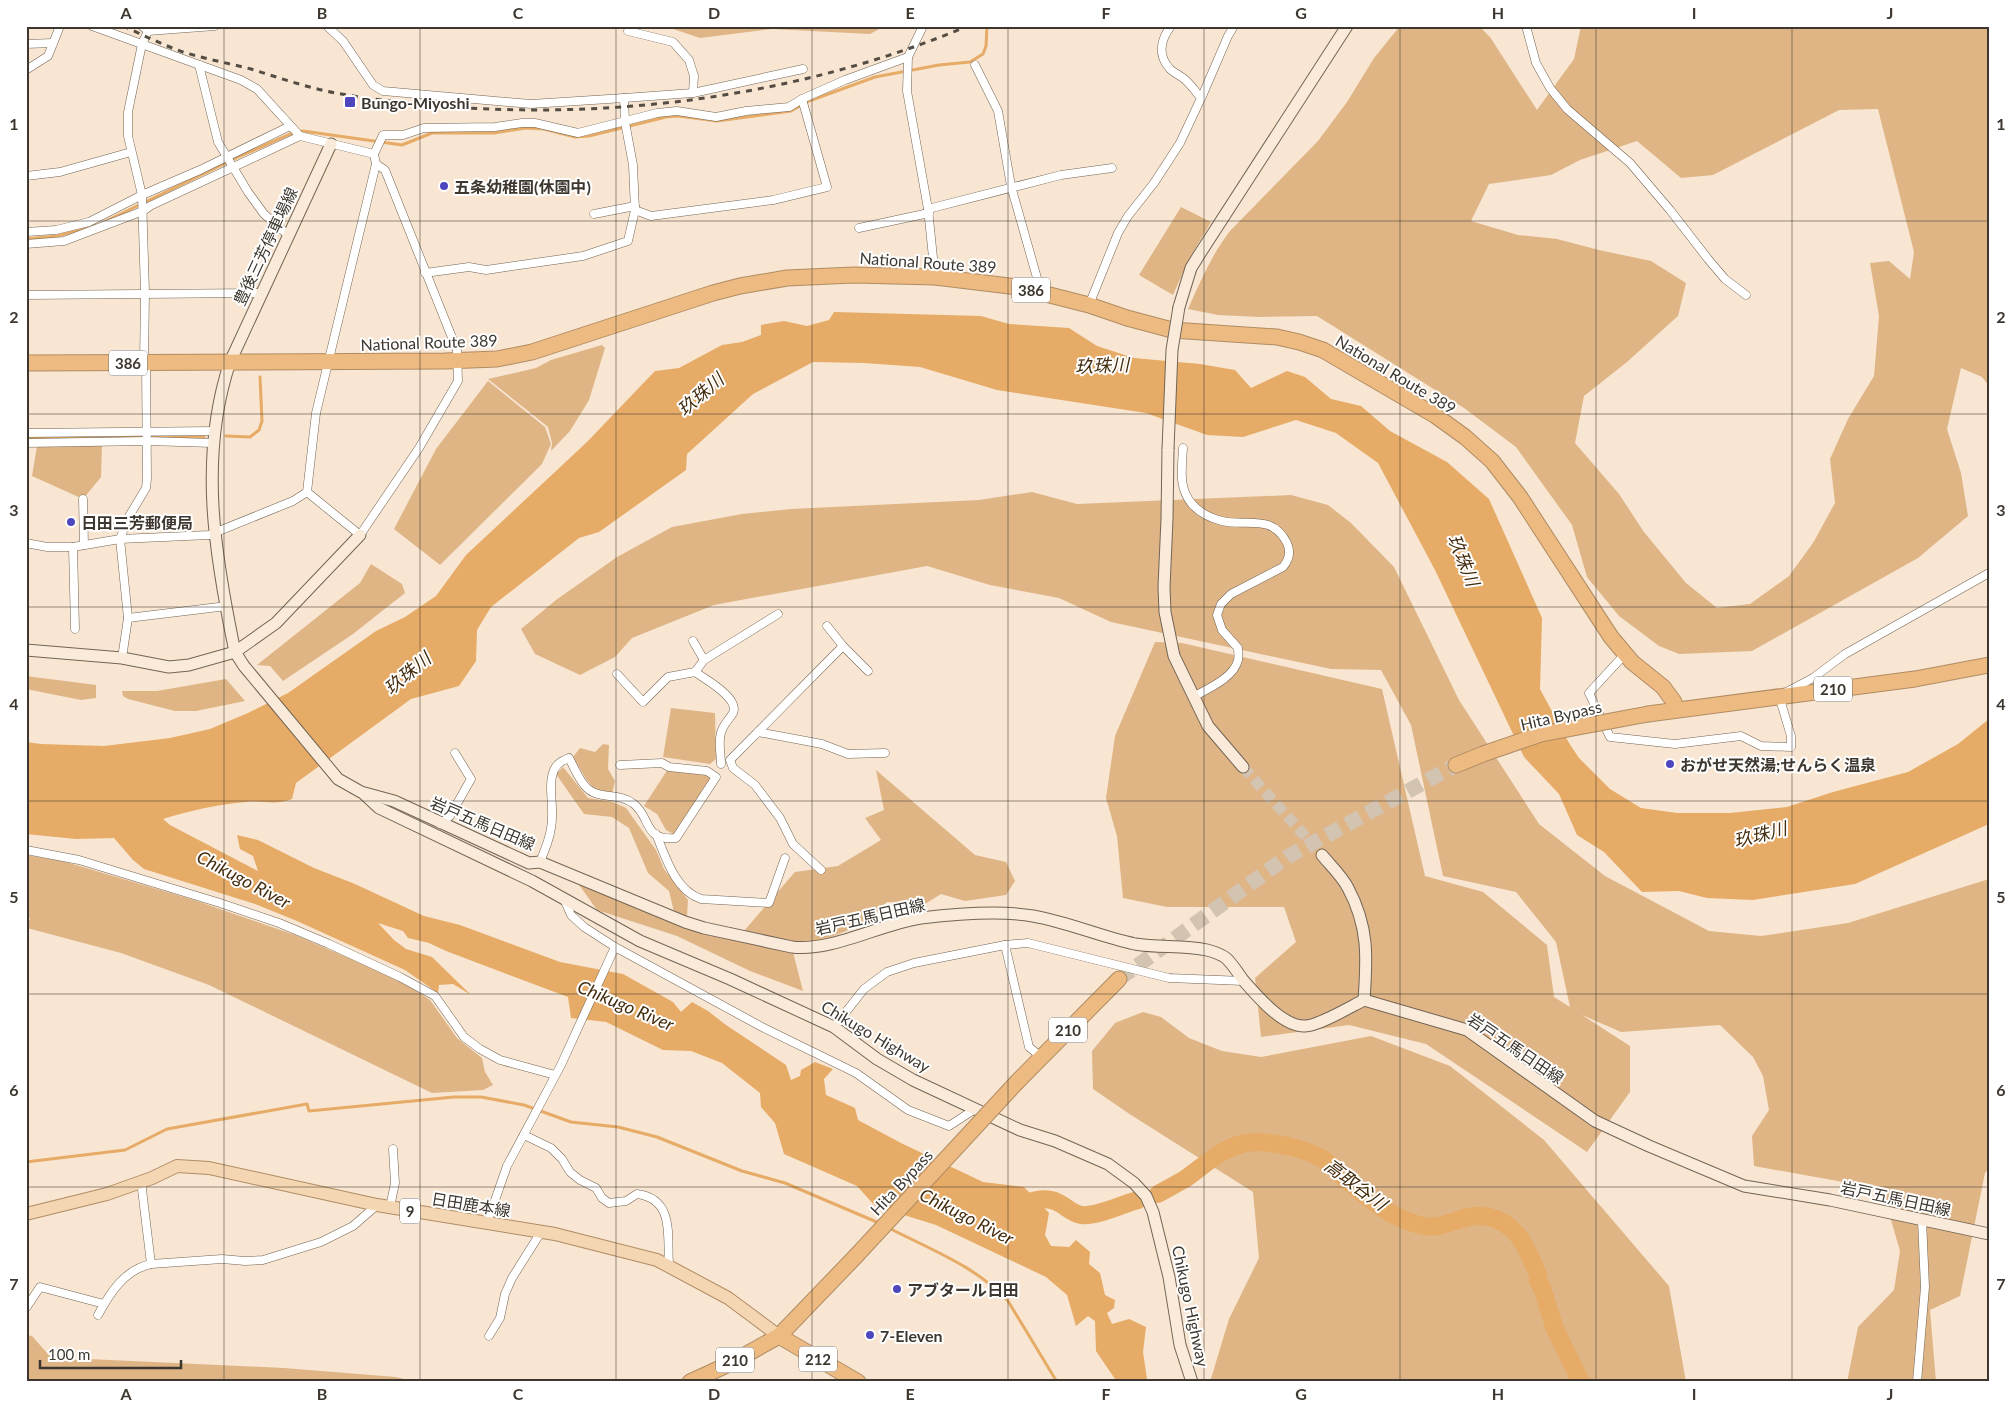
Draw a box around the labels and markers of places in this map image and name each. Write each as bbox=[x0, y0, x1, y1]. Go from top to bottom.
place label: Bungo-Miyoshi bbox=[361, 93, 469, 112]
marker: Bungo-Miyoshi bbox=[343, 95, 357, 109]
place label: 五条幼稚園(休園中) bbox=[454, 177, 591, 196]
marker: 五条幼稚園(休園中) bbox=[438, 180, 450, 192]
place label: 日田三芳郵便局 bbox=[81, 513, 193, 532]
marker: 日田三芳郵便局 bbox=[65, 516, 77, 528]
place label: おがせ天然湯;せんらく温泉 bbox=[1680, 755, 1876, 774]
marker: おがせ天然湯;せんらく温泉 bbox=[1664, 758, 1676, 770]
place label: アブタール日田 bbox=[907, 1280, 1019, 1299]
marker: アブタール日田 bbox=[891, 1283, 903, 1295]
place label: 7-Eleven bbox=[880, 1326, 943, 1345]
marker: 7-Eleven bbox=[864, 1329, 876, 1341]

